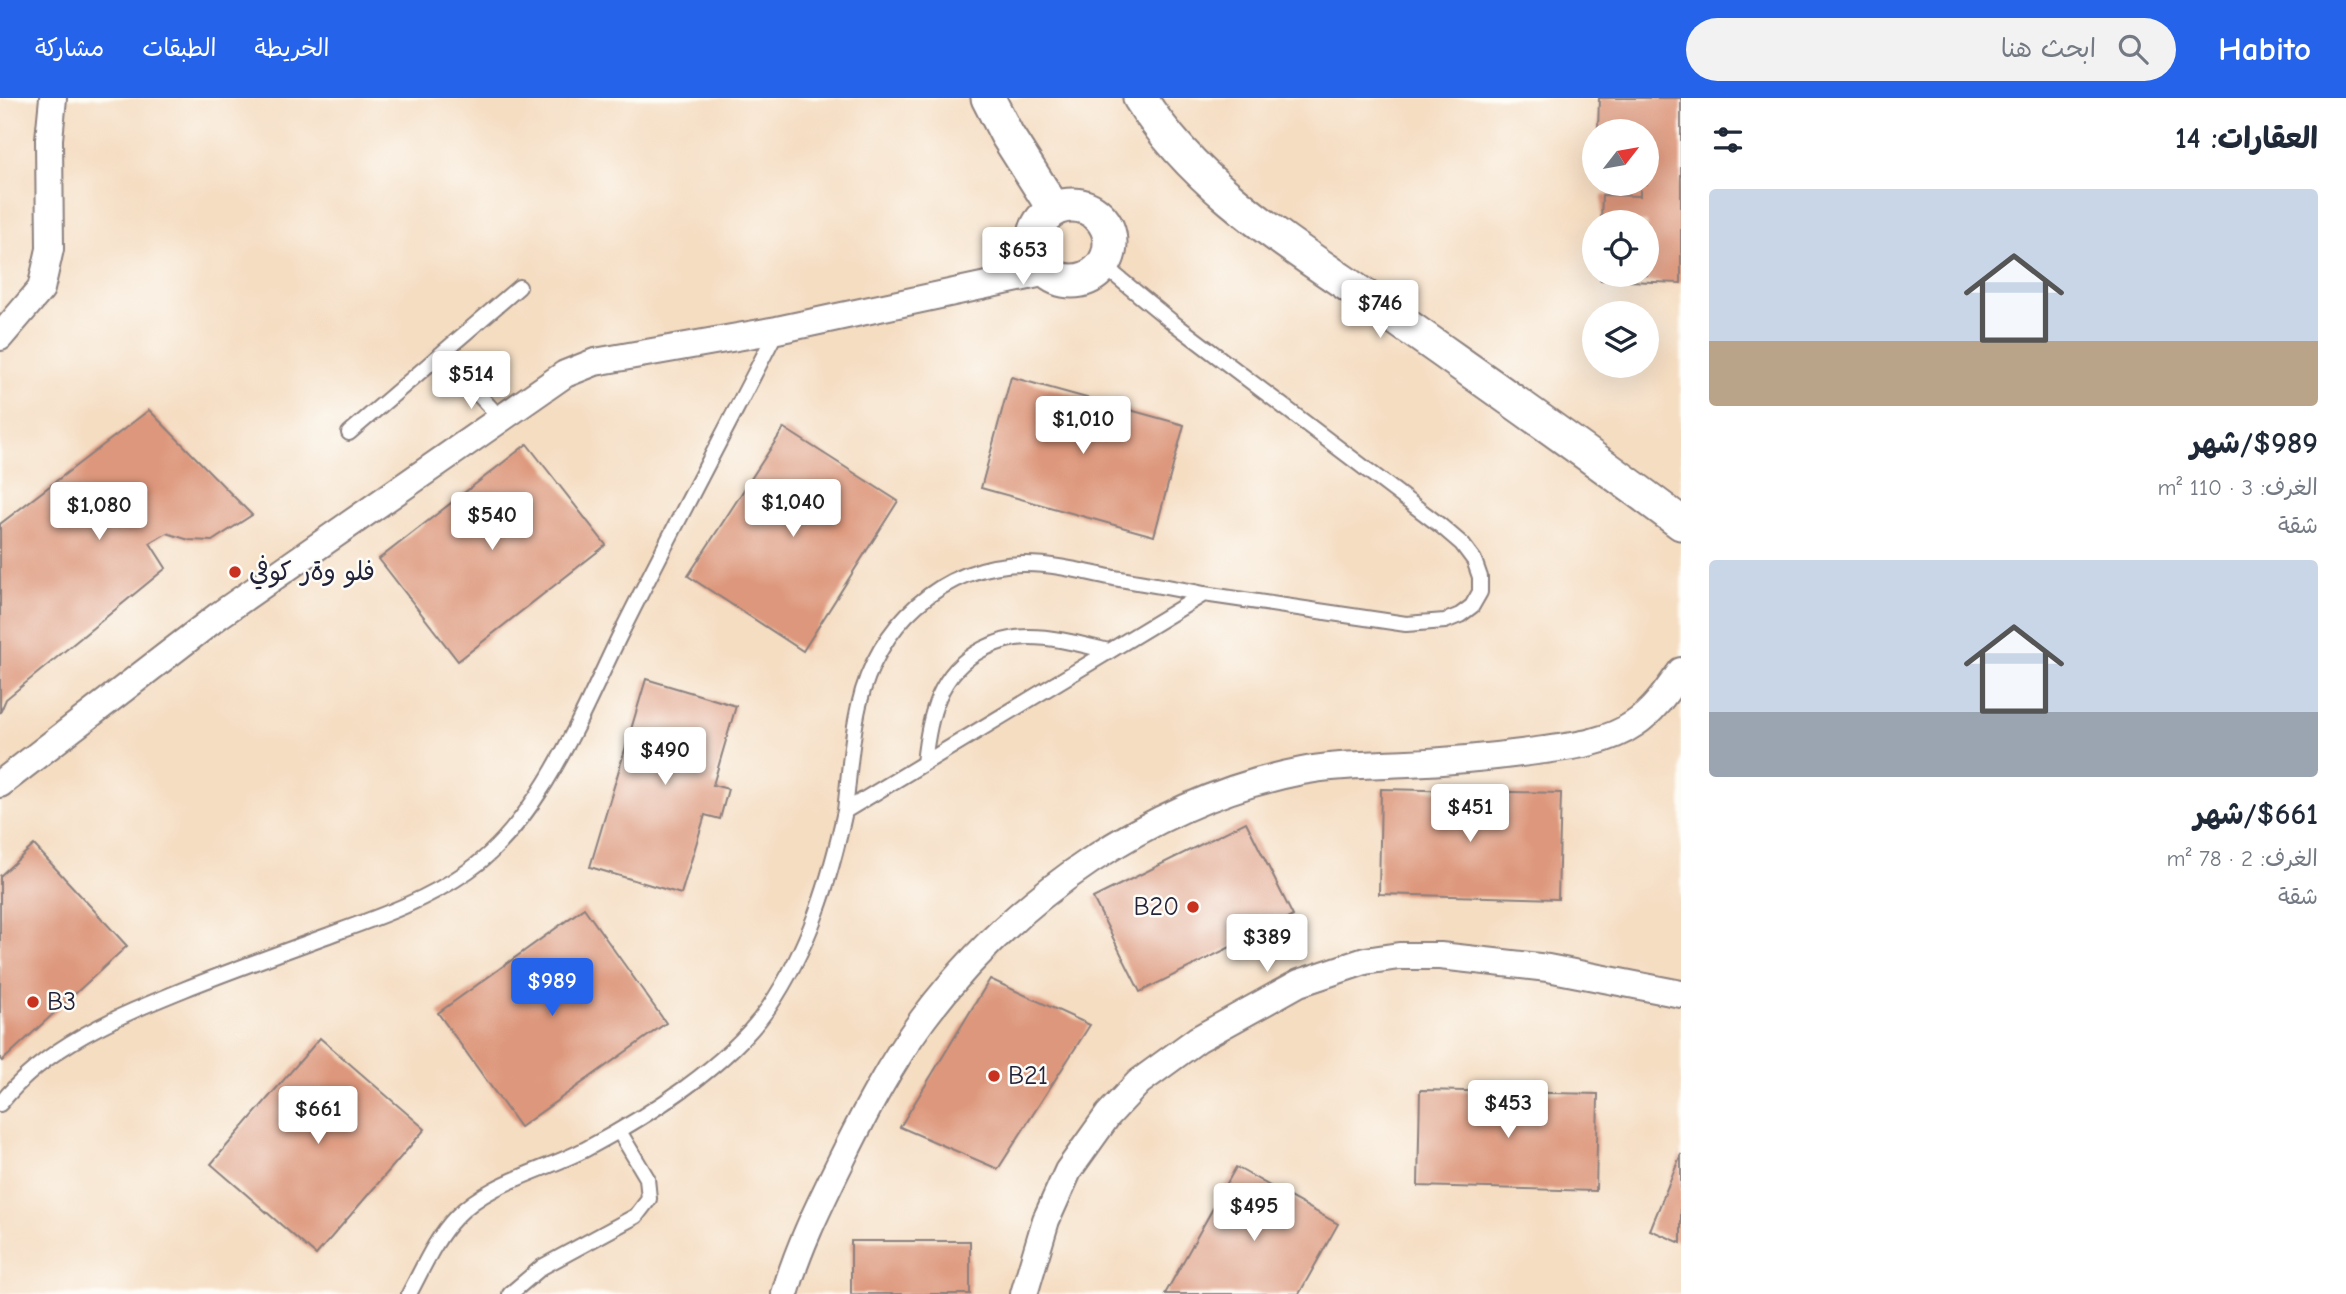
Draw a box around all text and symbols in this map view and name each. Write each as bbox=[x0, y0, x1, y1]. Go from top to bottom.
search box bbox=[1686, 18, 2176, 81]
icon: search bbox=[2114, 30, 2152, 68]
text: Habito bbox=[2218, 30, 2311, 68]
text: مشاركة bbox=[35, 34, 104, 62]
text: الطبقات bbox=[142, 34, 217, 62]
text: الخريطة bbox=[255, 34, 329, 62]
text: ابحث هنا bbox=[2001, 34, 2096, 64]
north arrow bbox=[1582, 119, 1659, 196]
map controls bbox=[1582, 119, 1659, 378]
icon: filters bbox=[1709, 121, 1747, 159]
text: العقارات: 14 bbox=[2175, 121, 2318, 156]
button: locate bbox=[1582, 210, 1659, 287]
pin: $653 bbox=[982, 228, 1064, 287]
icon: home bbox=[1951, 235, 2077, 361]
text: $653 bbox=[998, 236, 1048, 263]
pin: $746 bbox=[1339, 280, 1421, 340]
text: $746 bbox=[1357, 289, 1403, 316]
button: layers bbox=[1582, 301, 1659, 378]
pin: $514 bbox=[430, 352, 512, 411]
text: $514 bbox=[448, 360, 494, 387]
pin: $1,010 bbox=[1026, 396, 1140, 456]
text: $1,010 bbox=[1052, 405, 1114, 432]
text: $989/شهر bbox=[2190, 426, 2318, 461]
text: الغرف: 3 · 110 m² bbox=[2157, 474, 2318, 501]
pin: $1,040 bbox=[736, 480, 850, 539]
pin: $1,080 bbox=[42, 482, 156, 542]
text: $1,040 bbox=[761, 488, 825, 515]
text: $1,080 bbox=[66, 491, 132, 518]
pin: $540 bbox=[451, 492, 533, 552]
text: $540 bbox=[467, 501, 517, 528]
text: شقة bbox=[2278, 512, 2318, 539]
place label: فلو وةر كوفي bbox=[249, 555, 375, 590]
marker: فلو وةر كوفي bbox=[227, 564, 243, 580]
icon: home bbox=[1951, 606, 2077, 732]
pin: $490 bbox=[624, 728, 706, 787]
text: $490 bbox=[640, 736, 690, 763]
pin: $451 bbox=[1429, 784, 1511, 844]
text: $451 bbox=[1447, 793, 1493, 820]
text: $661/شهر bbox=[2194, 797, 2318, 832]
text: الغرف: 2 · 78 m² bbox=[2167, 845, 2318, 872]
text: شقة bbox=[2278, 883, 2318, 910]
place label: B20 bbox=[1133, 892, 1179, 922]
marker: B20 bbox=[1185, 899, 1201, 915]
pin: $389 bbox=[1226, 914, 1308, 974]
text: $389 bbox=[1243, 923, 1292, 950]
pin: $989 bbox=[511, 958, 593, 1018]
text: $989 bbox=[527, 967, 577, 994]
place label: B3 bbox=[47, 987, 76, 1017]
marker: B3 bbox=[25, 994, 41, 1010]
place label: B21 bbox=[1008, 1061, 1048, 1091]
marker: B21 bbox=[986, 1068, 1002, 1084]
pin: $453 bbox=[1467, 1080, 1549, 1140]
pin: $661 bbox=[277, 1086, 359, 1146]
text: $453 bbox=[1484, 1089, 1532, 1116]
text: $661 bbox=[295, 1095, 341, 1122]
pin: $495 bbox=[1213, 1184, 1295, 1243]
text: $495 bbox=[1230, 1192, 1278, 1219]

